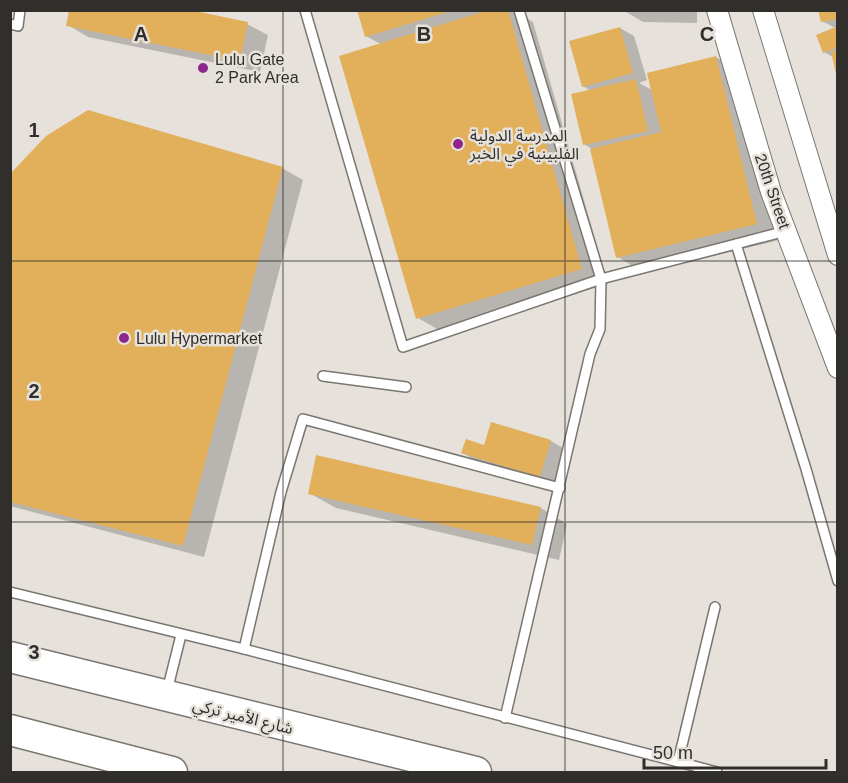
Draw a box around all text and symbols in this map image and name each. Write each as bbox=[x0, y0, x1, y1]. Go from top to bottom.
text: A bbox=[134, 23, 148, 45]
text: B bbox=[417, 23, 431, 45]
text: C bbox=[700, 23, 714, 45]
place label: Lulu Gate 2 Park Area bbox=[215, 51, 299, 86]
marker: Lulu Gate 2 Park Area bbox=[196, 61, 210, 75]
text: 1 bbox=[28, 119, 40, 141]
place label: المدرسة الدولية الفلبينية في الخبر bbox=[469, 127, 579, 166]
marker: المدرسة الدولية الفلبينية في الخبر bbox=[451, 137, 465, 151]
street label: 20th Street bbox=[752, 151, 793, 231]
place label: Lulu Hypermarket bbox=[136, 330, 263, 347]
marker: Lulu Hypermarket bbox=[117, 331, 131, 345]
text: 2 bbox=[28, 380, 40, 402]
text: 3 bbox=[28, 641, 40, 663]
street label: شارع الأمير تركي bbox=[190, 696, 295, 741]
scale bar bbox=[644, 732, 826, 770]
text: 50 m bbox=[653, 743, 693, 763]

